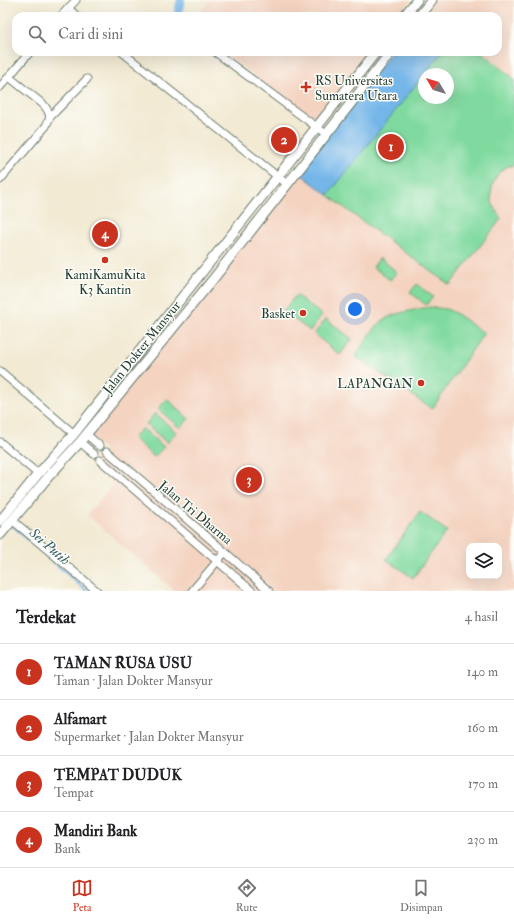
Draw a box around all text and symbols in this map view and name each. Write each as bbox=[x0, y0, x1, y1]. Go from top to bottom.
search box bbox=[12, 12, 502, 56]
icon: search bbox=[26, 23, 48, 45]
text: Cari di sini bbox=[58, 25, 123, 44]
north arrow bbox=[418, 68, 454, 104]
place label: RS Universitas Sumatera Utara bbox=[315, 73, 398, 104]
marker: RS Universitas Sumatera Utara bbox=[300, 81, 312, 93]
pin: 2 bbox=[271, 125, 297, 155]
pin: 1 bbox=[378, 132, 404, 162]
pin: 4 bbox=[92, 219, 118, 249]
marker: KamiKamuKita K3 Kantin bbox=[100, 255, 110, 265]
place label: KamiKamuKita K3 Kantin bbox=[64, 267, 146, 298]
street label: Jalan Dokter Mansyur bbox=[99, 298, 185, 399]
your location bbox=[345, 299, 365, 319]
place label: Basket bbox=[261, 306, 295, 322]
marker: Basket bbox=[298, 308, 308, 318]
place label: LAPANGAN bbox=[337, 376, 413, 392]
marker: LAPANGAN bbox=[416, 378, 426, 388]
pin: 3 bbox=[236, 465, 262, 495]
street label: Jalan Tri Dharma bbox=[155, 477, 236, 548]
water label: Sei Putih bbox=[25, 523, 73, 569]
map controls bbox=[466, 543, 502, 579]
button: layers bbox=[466, 543, 502, 579]
text: Terdekat bbox=[16, 607, 76, 628]
text: 4 hasil bbox=[465, 609, 498, 625]
text: TAMAN RUSA USU bbox=[54, 654, 192, 673]
text: 1 bbox=[27, 664, 31, 680]
text: 140 m bbox=[467, 664, 498, 680]
text: Taman · Jalan Dokter Mansyur bbox=[54, 673, 213, 689]
text: Alfamart bbox=[54, 710, 107, 729]
text: 2 bbox=[26, 720, 32, 736]
text: 160 m bbox=[467, 720, 498, 736]
text: Supermarket · Jalan Dokter Mansyur bbox=[54, 729, 244, 745]
text: TEMPAT DUDUK bbox=[54, 766, 182, 785]
text: 3 bbox=[27, 776, 32, 792]
text: 170 m bbox=[468, 776, 498, 792]
text: Tempat bbox=[54, 785, 94, 801]
text: Mandiri Bank bbox=[54, 822, 137, 841]
text: 4 bbox=[25, 832, 33, 848]
text: 230 m bbox=[467, 832, 498, 848]
text: Bank bbox=[54, 841, 81, 857]
tab: Peta bbox=[71, 877, 93, 914]
tab: Rute bbox=[236, 877, 258, 914]
tab: Disimpan bbox=[400, 877, 443, 914]

